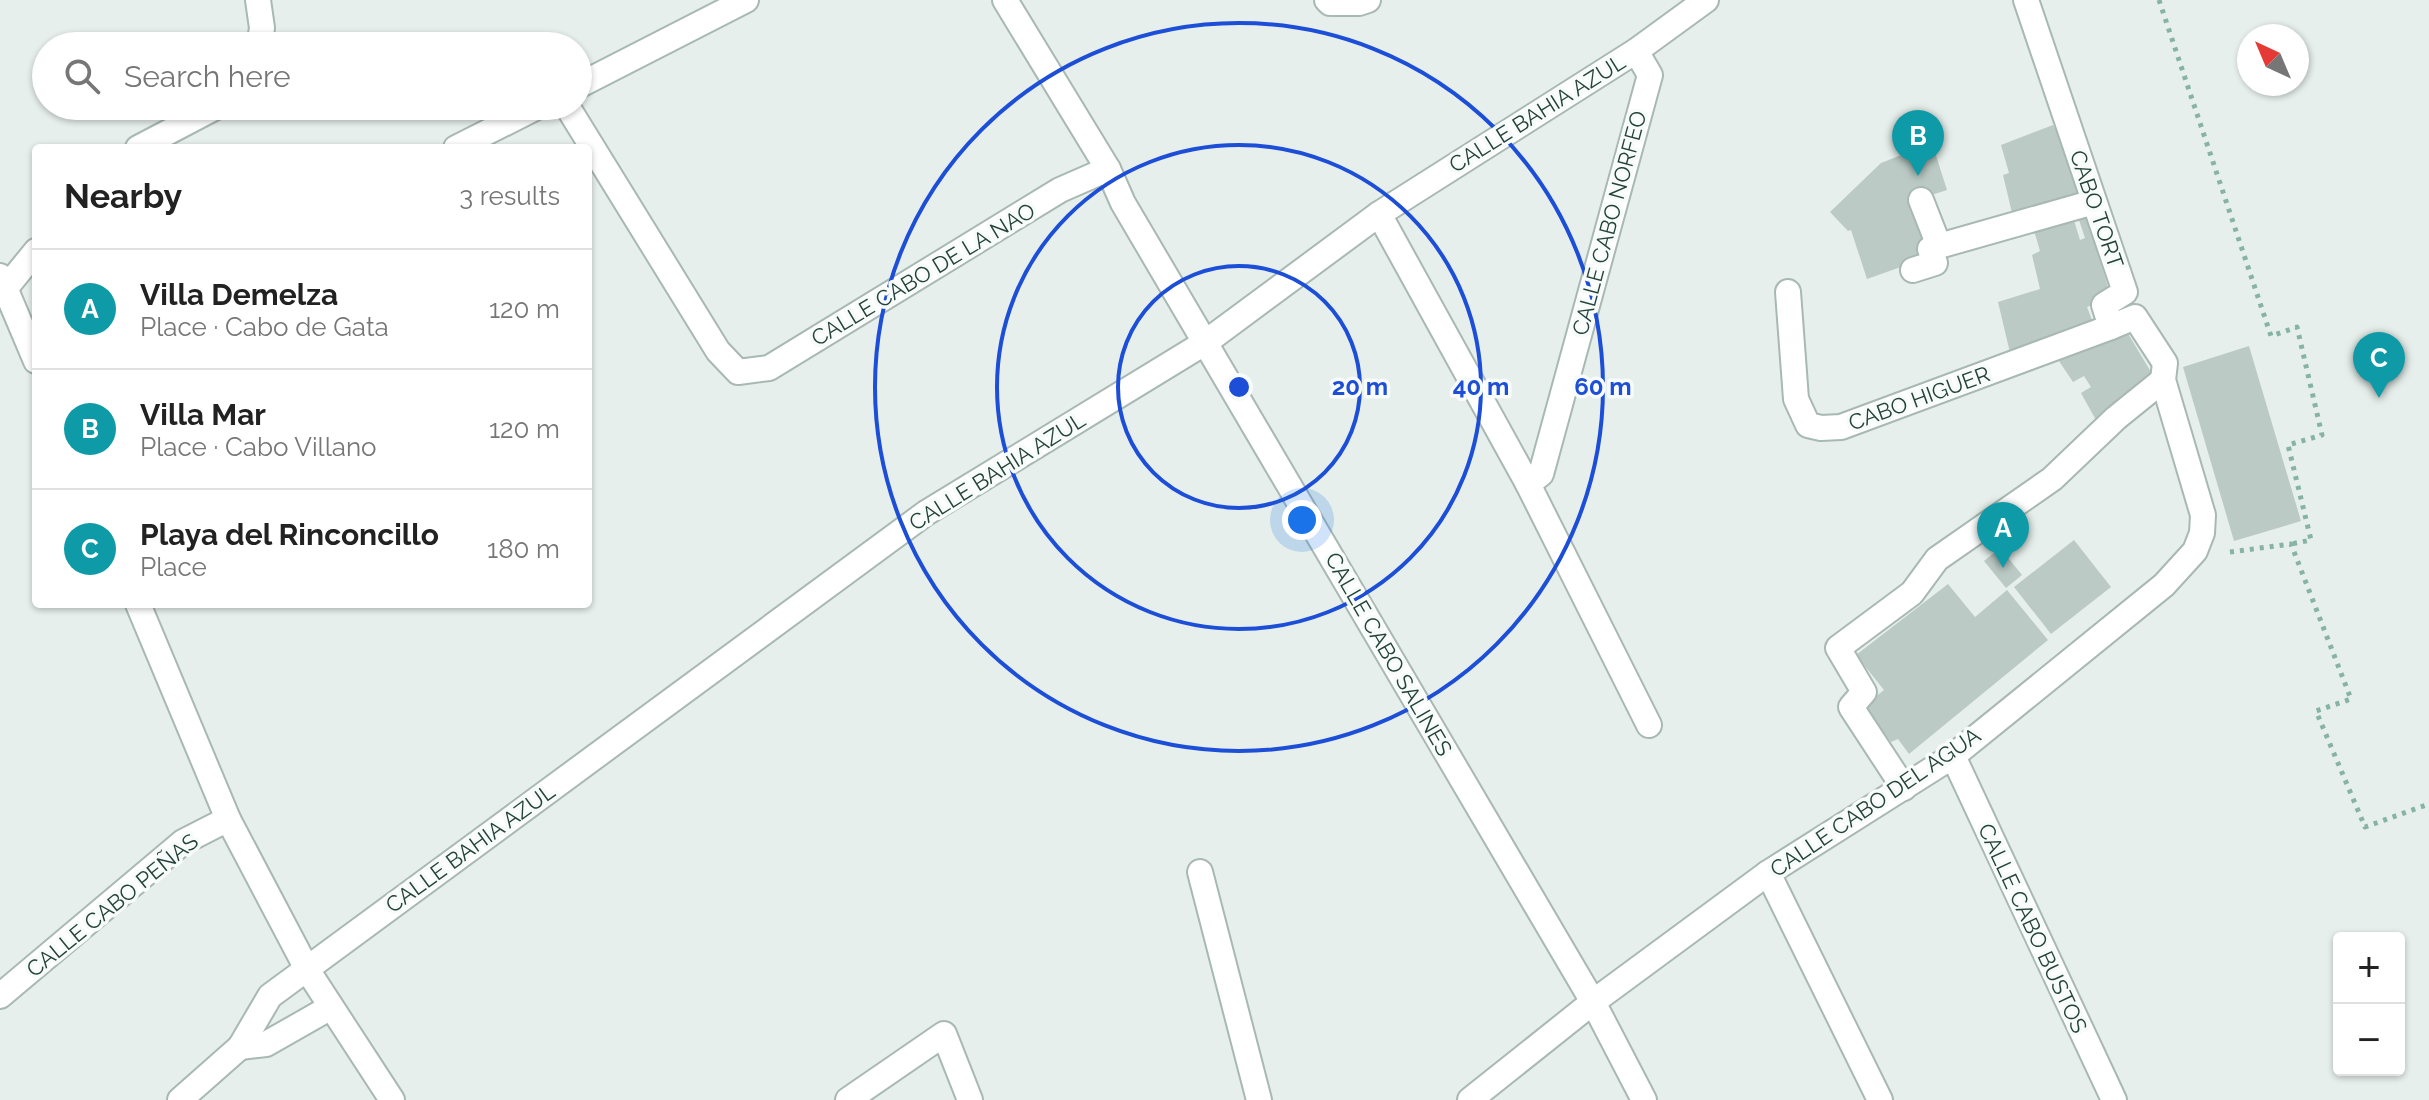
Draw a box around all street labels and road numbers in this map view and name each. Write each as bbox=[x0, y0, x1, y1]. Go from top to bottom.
street label: CALLE BAHIA AZUL bbox=[1444, 48, 1630, 178]
street label: CALLE CABO NORFEO bbox=[1567, 108, 1651, 338]
street label: CABO TORT bbox=[2065, 147, 2129, 272]
street label: CALLE CABO DE LA NAO bbox=[807, 197, 1039, 351]
street label: CABO HIGUER bbox=[1845, 360, 1993, 436]
street label: CALLE BAHIA AZUL bbox=[904, 406, 1090, 536]
street label: CALLE CABO SALINES bbox=[1320, 548, 1458, 760]
street label: CALLE CABO DEL AGUA bbox=[1765, 722, 1985, 882]
street label: CALLE BAHIA AZUL bbox=[380, 778, 560, 918]
street label: CALLE CABO BUSTOS bbox=[1973, 819, 2093, 1037]
street label: CALLE CABO PEÑAS bbox=[21, 828, 203, 982]

